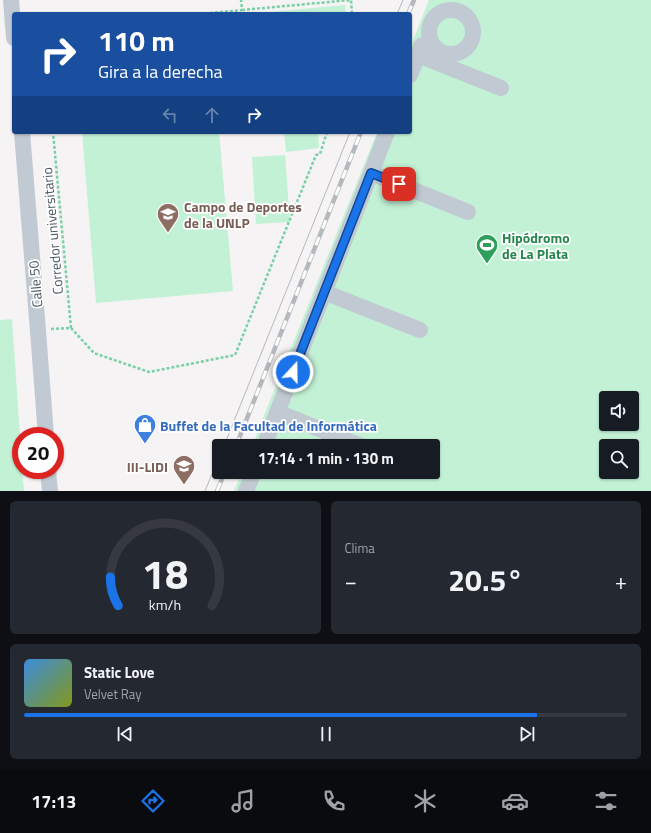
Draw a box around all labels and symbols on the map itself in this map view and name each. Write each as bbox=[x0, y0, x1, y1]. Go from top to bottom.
street label: Corredor universitario bbox=[36, 167, 68, 295]
pin bbox=[382, 167, 416, 201]
place label: Campo de Deportes de la UNLP bbox=[184, 196, 302, 233]
school or university icon: Campo de Deportes de la UNLP bbox=[155, 201, 181, 234]
place label: Hipódromo de La Plata bbox=[502, 227, 570, 264]
sports icon: Hipódromo de La Plata bbox=[474, 232, 500, 265]
street label: Calle 50 bbox=[22, 260, 48, 308]
position arrow bbox=[272, 351, 314, 393]
shop icon: Buffet de la Facultad de Informática bbox=[132, 412, 158, 445]
place label: Buffet de la Facultad de Informática bbox=[160, 415, 377, 436]
speed limit sign: 20 bbox=[12, 427, 64, 479]
school or university icon: III-LIDI bbox=[171, 453, 197, 486]
place label: III-LIDI bbox=[127, 456, 168, 477]

